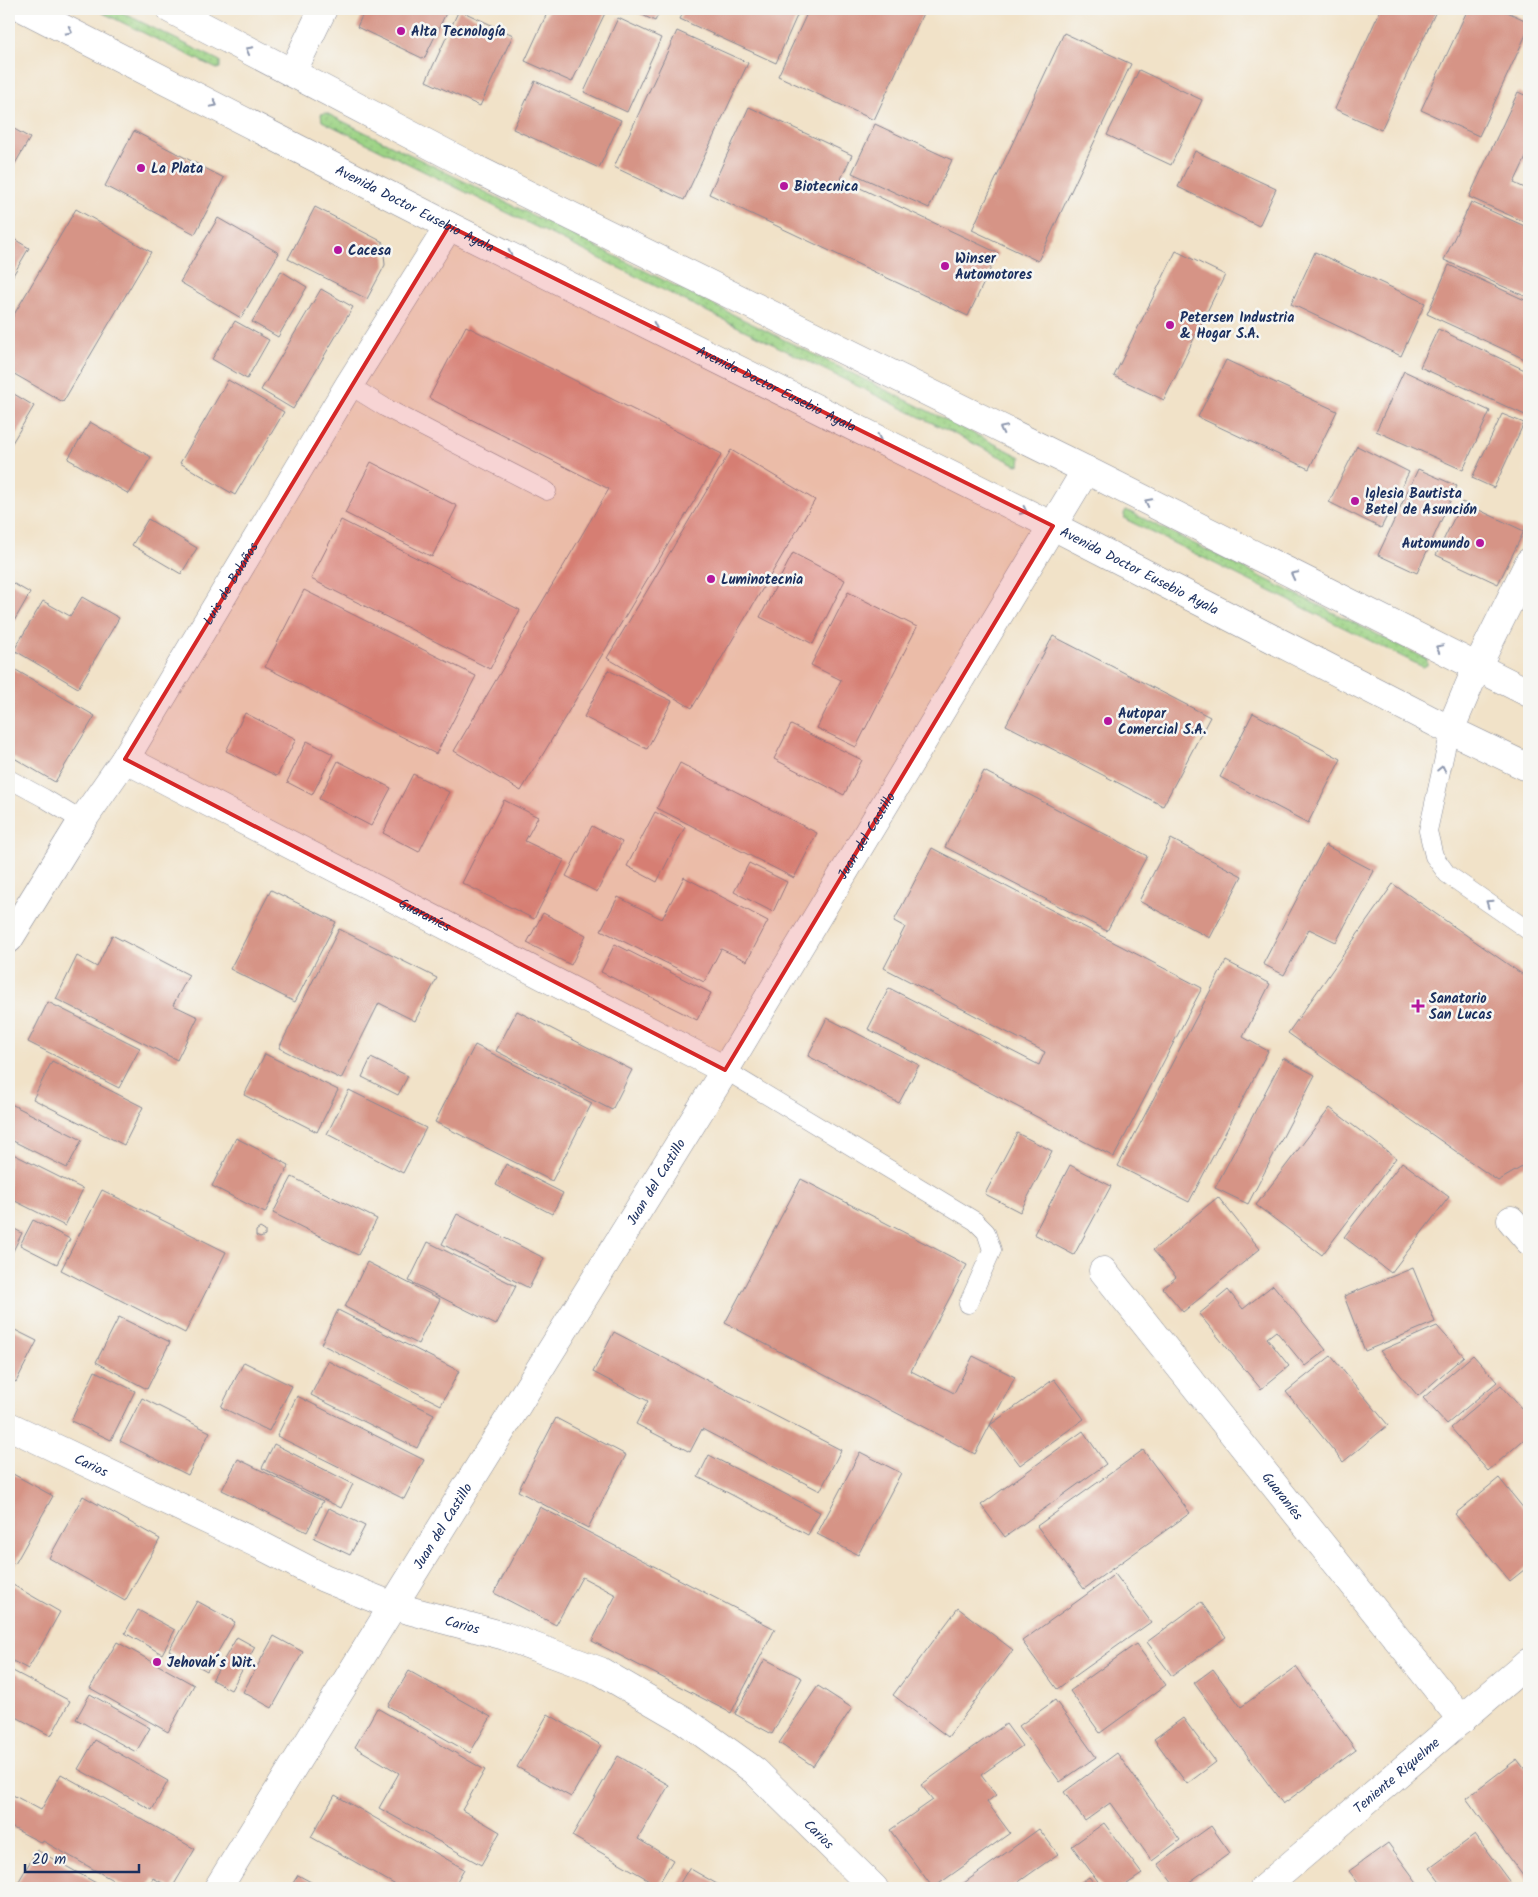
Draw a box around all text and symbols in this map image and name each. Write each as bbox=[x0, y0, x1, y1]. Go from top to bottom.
place label: Alta Tecnología bbox=[411, 21, 505, 43]
one-way arrow bbox=[63, 25, 72, 35]
marker: Alta Tecnología bbox=[395, 25, 407, 37]
one-way arrow bbox=[245, 46, 254, 56]
one-way arrow bbox=[208, 98, 217, 108]
place label: La Plata bbox=[151, 158, 203, 180]
street label: Avenida Doctor Eusebio Ayala bbox=[331, 160, 498, 259]
marker: La Plata bbox=[135, 162, 147, 174]
place label: Biotecnica bbox=[794, 176, 858, 198]
marker: Biotecnica bbox=[778, 180, 790, 192]
place label: Cacesa bbox=[348, 240, 391, 262]
marker: Cacesa bbox=[332, 244, 344, 256]
place label: Winser Automotores bbox=[955, 248, 1033, 286]
one-way arrow bbox=[504, 249, 513, 259]
marker: Winser Automotores bbox=[939, 260, 951, 272]
place label: Petersen Industria & Hogar S.A. bbox=[1180, 307, 1294, 345]
marker: Petersen Industria & Hogar S.A. bbox=[1164, 319, 1176, 331]
one-way arrow bbox=[649, 321, 658, 331]
street label: Avenida Doctor Eusebio Ayala bbox=[692, 341, 860, 439]
one-way arrow bbox=[999, 425, 1008, 435]
one-way arrow bbox=[873, 432, 882, 443]
place label: Iglesia Bautista Betel de Asunción bbox=[1365, 483, 1477, 521]
marker: Iglesia Bautista Betel de Asunción bbox=[1349, 495, 1361, 507]
one-way arrow bbox=[1145, 498, 1154, 508]
one-way arrow bbox=[1018, 505, 1027, 515]
street label: Avenida Doctor Eusebio Ayala bbox=[1056, 521, 1222, 621]
place label: Automundo bbox=[1402, 533, 1471, 555]
marker: Automundo bbox=[1474, 537, 1486, 549]
street label: Luis de Bolaños bbox=[198, 538, 265, 630]
place label: Luminotecnia bbox=[721, 569, 803, 591]
one-way arrow bbox=[1290, 571, 1299, 581]
marker: Luminotecnia bbox=[705, 573, 717, 585]
one-way arrow bbox=[1435, 644, 1444, 654]
place label: Autopar Comercial S.A. bbox=[1118, 703, 1206, 741]
marker: Autopar Comercial S.A. bbox=[1102, 715, 1114, 727]
one-way arrow bbox=[1436, 765, 1447, 774]
street label: Juan del Castillo bbox=[832, 788, 902, 884]
street label: Guaraníes bbox=[395, 893, 455, 938]
one-way arrow bbox=[1485, 900, 1495, 909]
place label: Sanatorio San Lucas bbox=[1429, 988, 1492, 1026]
marker: Sanatorio San Lucas bbox=[1411, 999, 1425, 1013]
street label: Juan del Castillo bbox=[621, 1135, 692, 1230]
street label: Carios bbox=[70, 1448, 111, 1483]
street label: Guaraníes bbox=[1256, 1468, 1308, 1525]
street label: Juan del Castillo bbox=[408, 1479, 479, 1574]
street label: Carios bbox=[442, 1610, 482, 1641]
place label: Jehovah´s Wit. bbox=[167, 1652, 256, 1674]
marker: Jehovah´s Wit. bbox=[151, 1656, 163, 1668]
street label: Teniente Riquelme bbox=[1349, 1732, 1446, 1819]
street label: Carios bbox=[798, 1815, 839, 1855]
scale bar bbox=[25, 1842, 139, 1874]
text: 20 m bbox=[32, 1848, 66, 1872]

